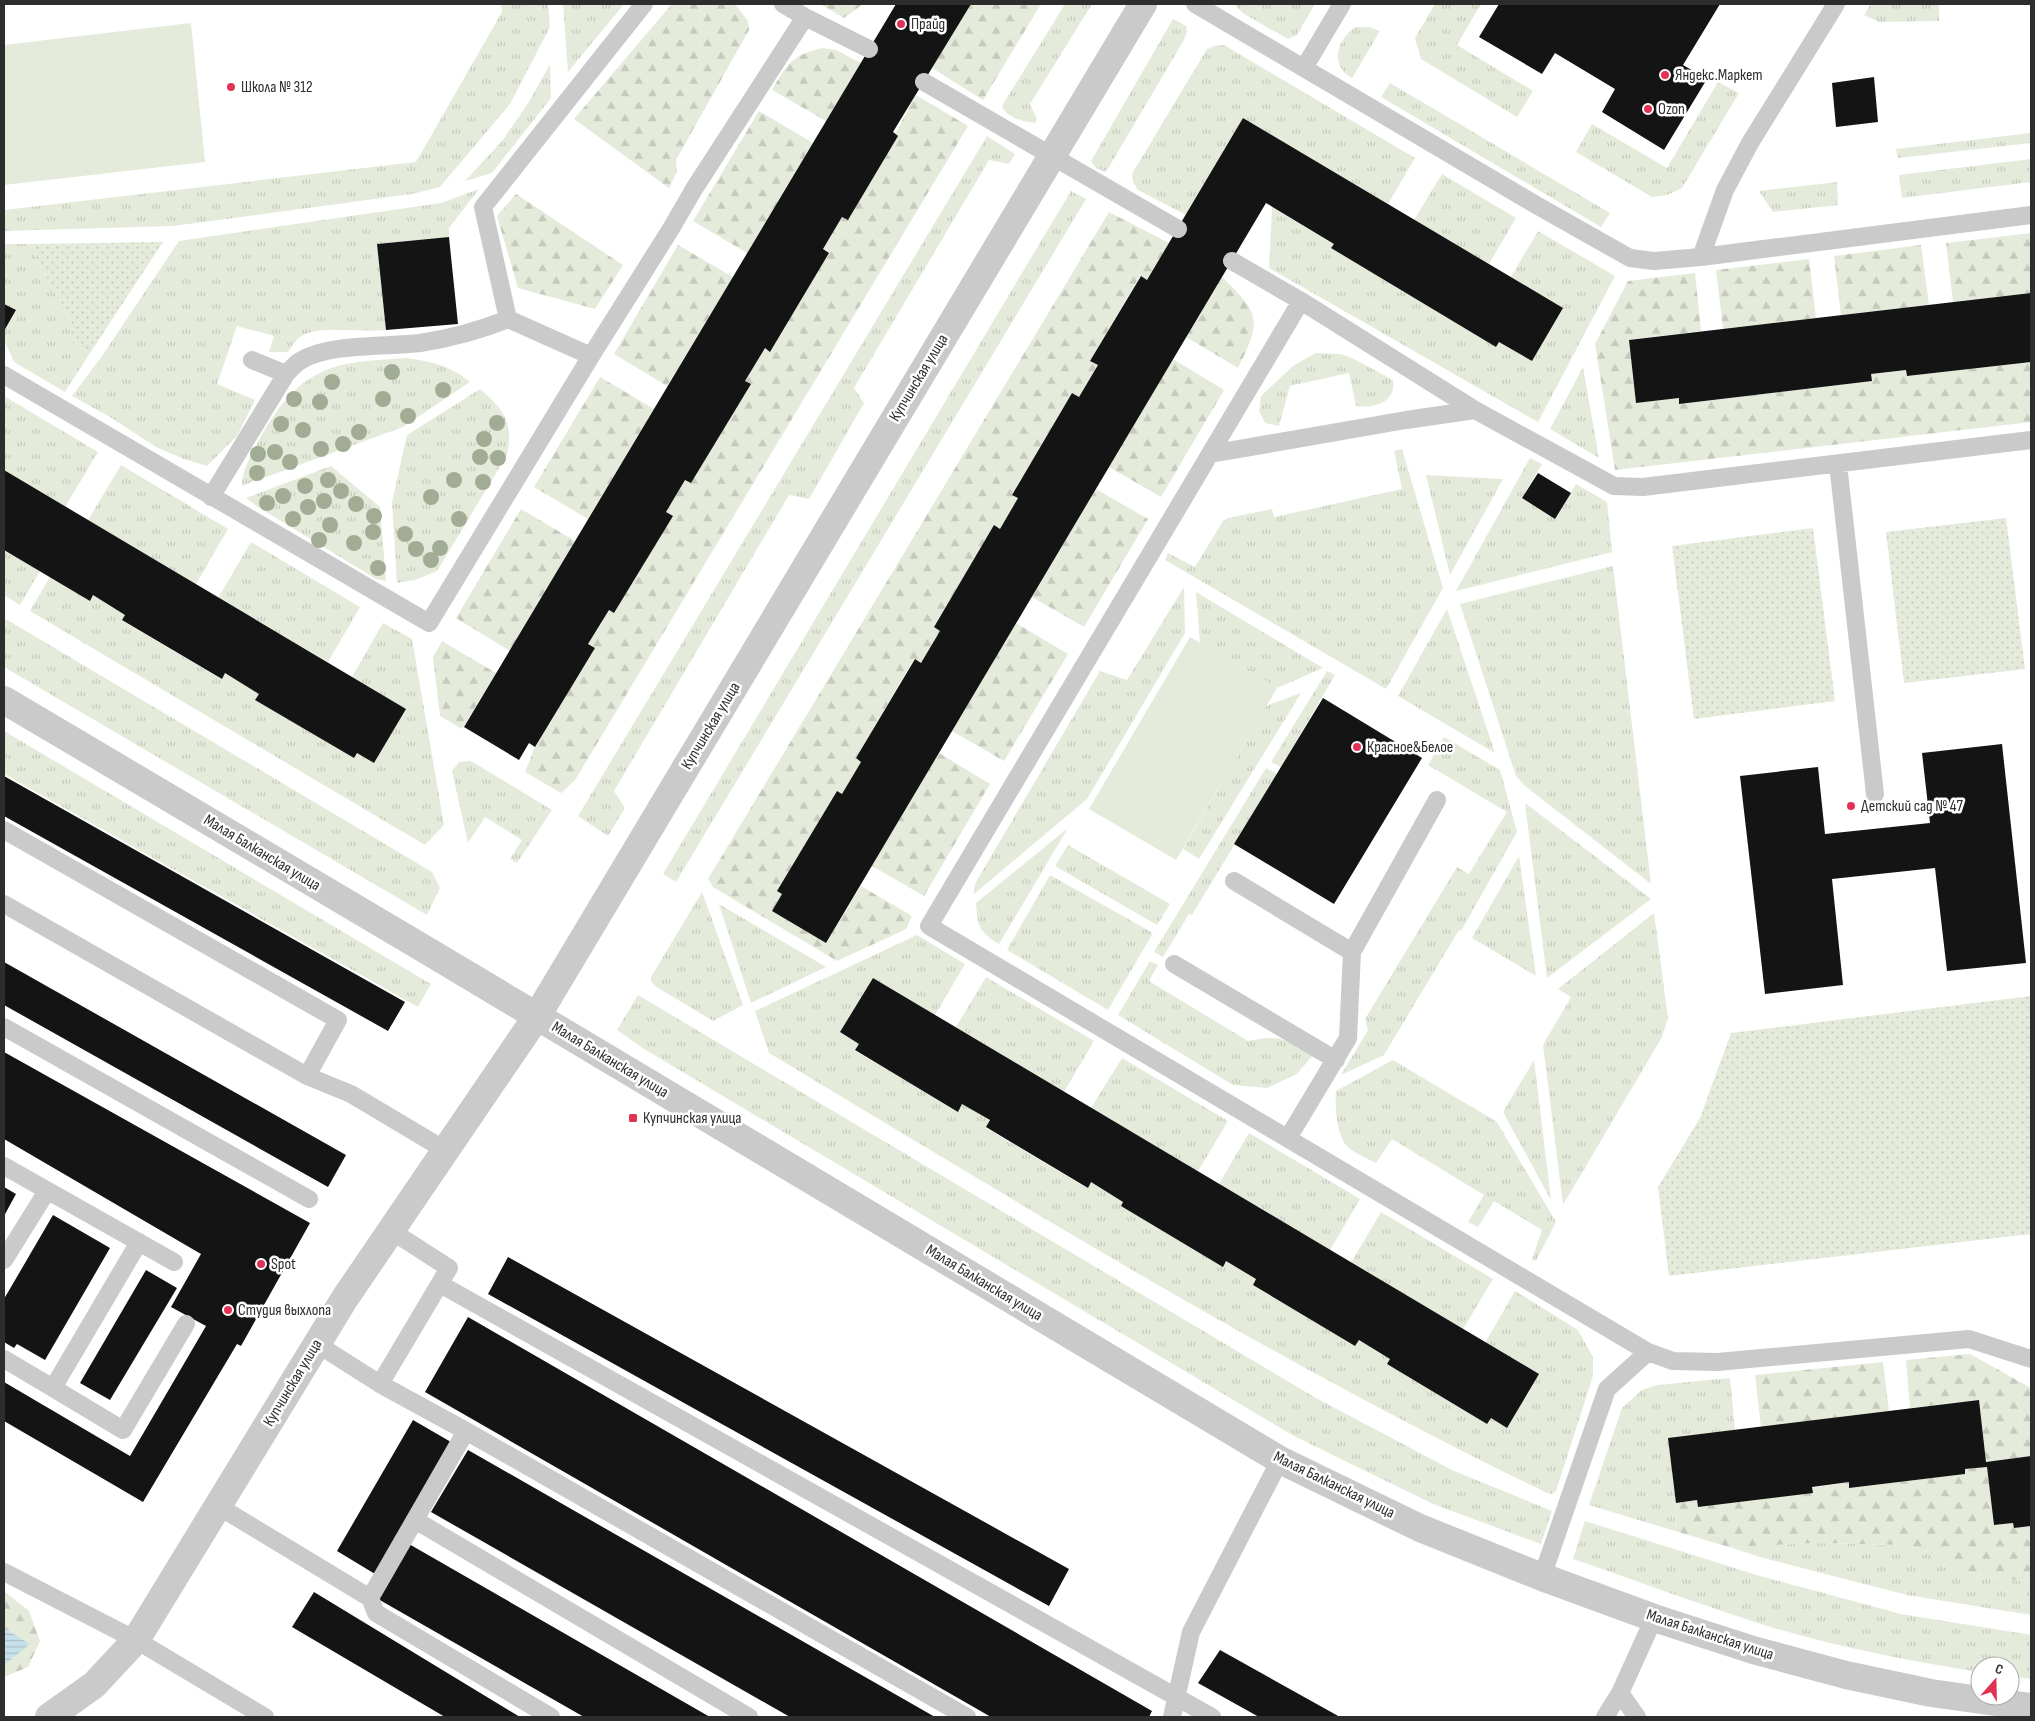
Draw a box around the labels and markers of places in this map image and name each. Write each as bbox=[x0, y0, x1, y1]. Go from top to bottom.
place label: Прайд bbox=[911, 15, 945, 34]
marker: Прайд bbox=[895, 18, 907, 30]
place label: Яндекс.Маркет bbox=[1675, 66, 1763, 85]
marker: Яндекс.Маркет bbox=[1659, 69, 1671, 81]
place label: Школа № 312 bbox=[241, 78, 313, 97]
marker: Школа № 312 bbox=[225, 81, 237, 93]
place label: Ozon bbox=[1658, 100, 1685, 119]
marker: Ozon bbox=[1642, 103, 1654, 115]
place label: Красное&Белое bbox=[1367, 738, 1453, 757]
marker: Красное&Белое bbox=[1351, 741, 1363, 753]
place label: Детский сад № 47 bbox=[1861, 797, 1963, 816]
marker: Детский сад № 47 bbox=[1845, 800, 1857, 812]
place label: Купчинская улица bbox=[643, 1109, 741, 1128]
marker: Купчинская улица bbox=[627, 1112, 639, 1124]
place label: Spot bbox=[271, 1255, 296, 1274]
marker: Spot bbox=[255, 1258, 267, 1270]
place label: Студия выхлопа bbox=[238, 1301, 331, 1320]
marker: Студия выхлопа bbox=[222, 1304, 234, 1316]

